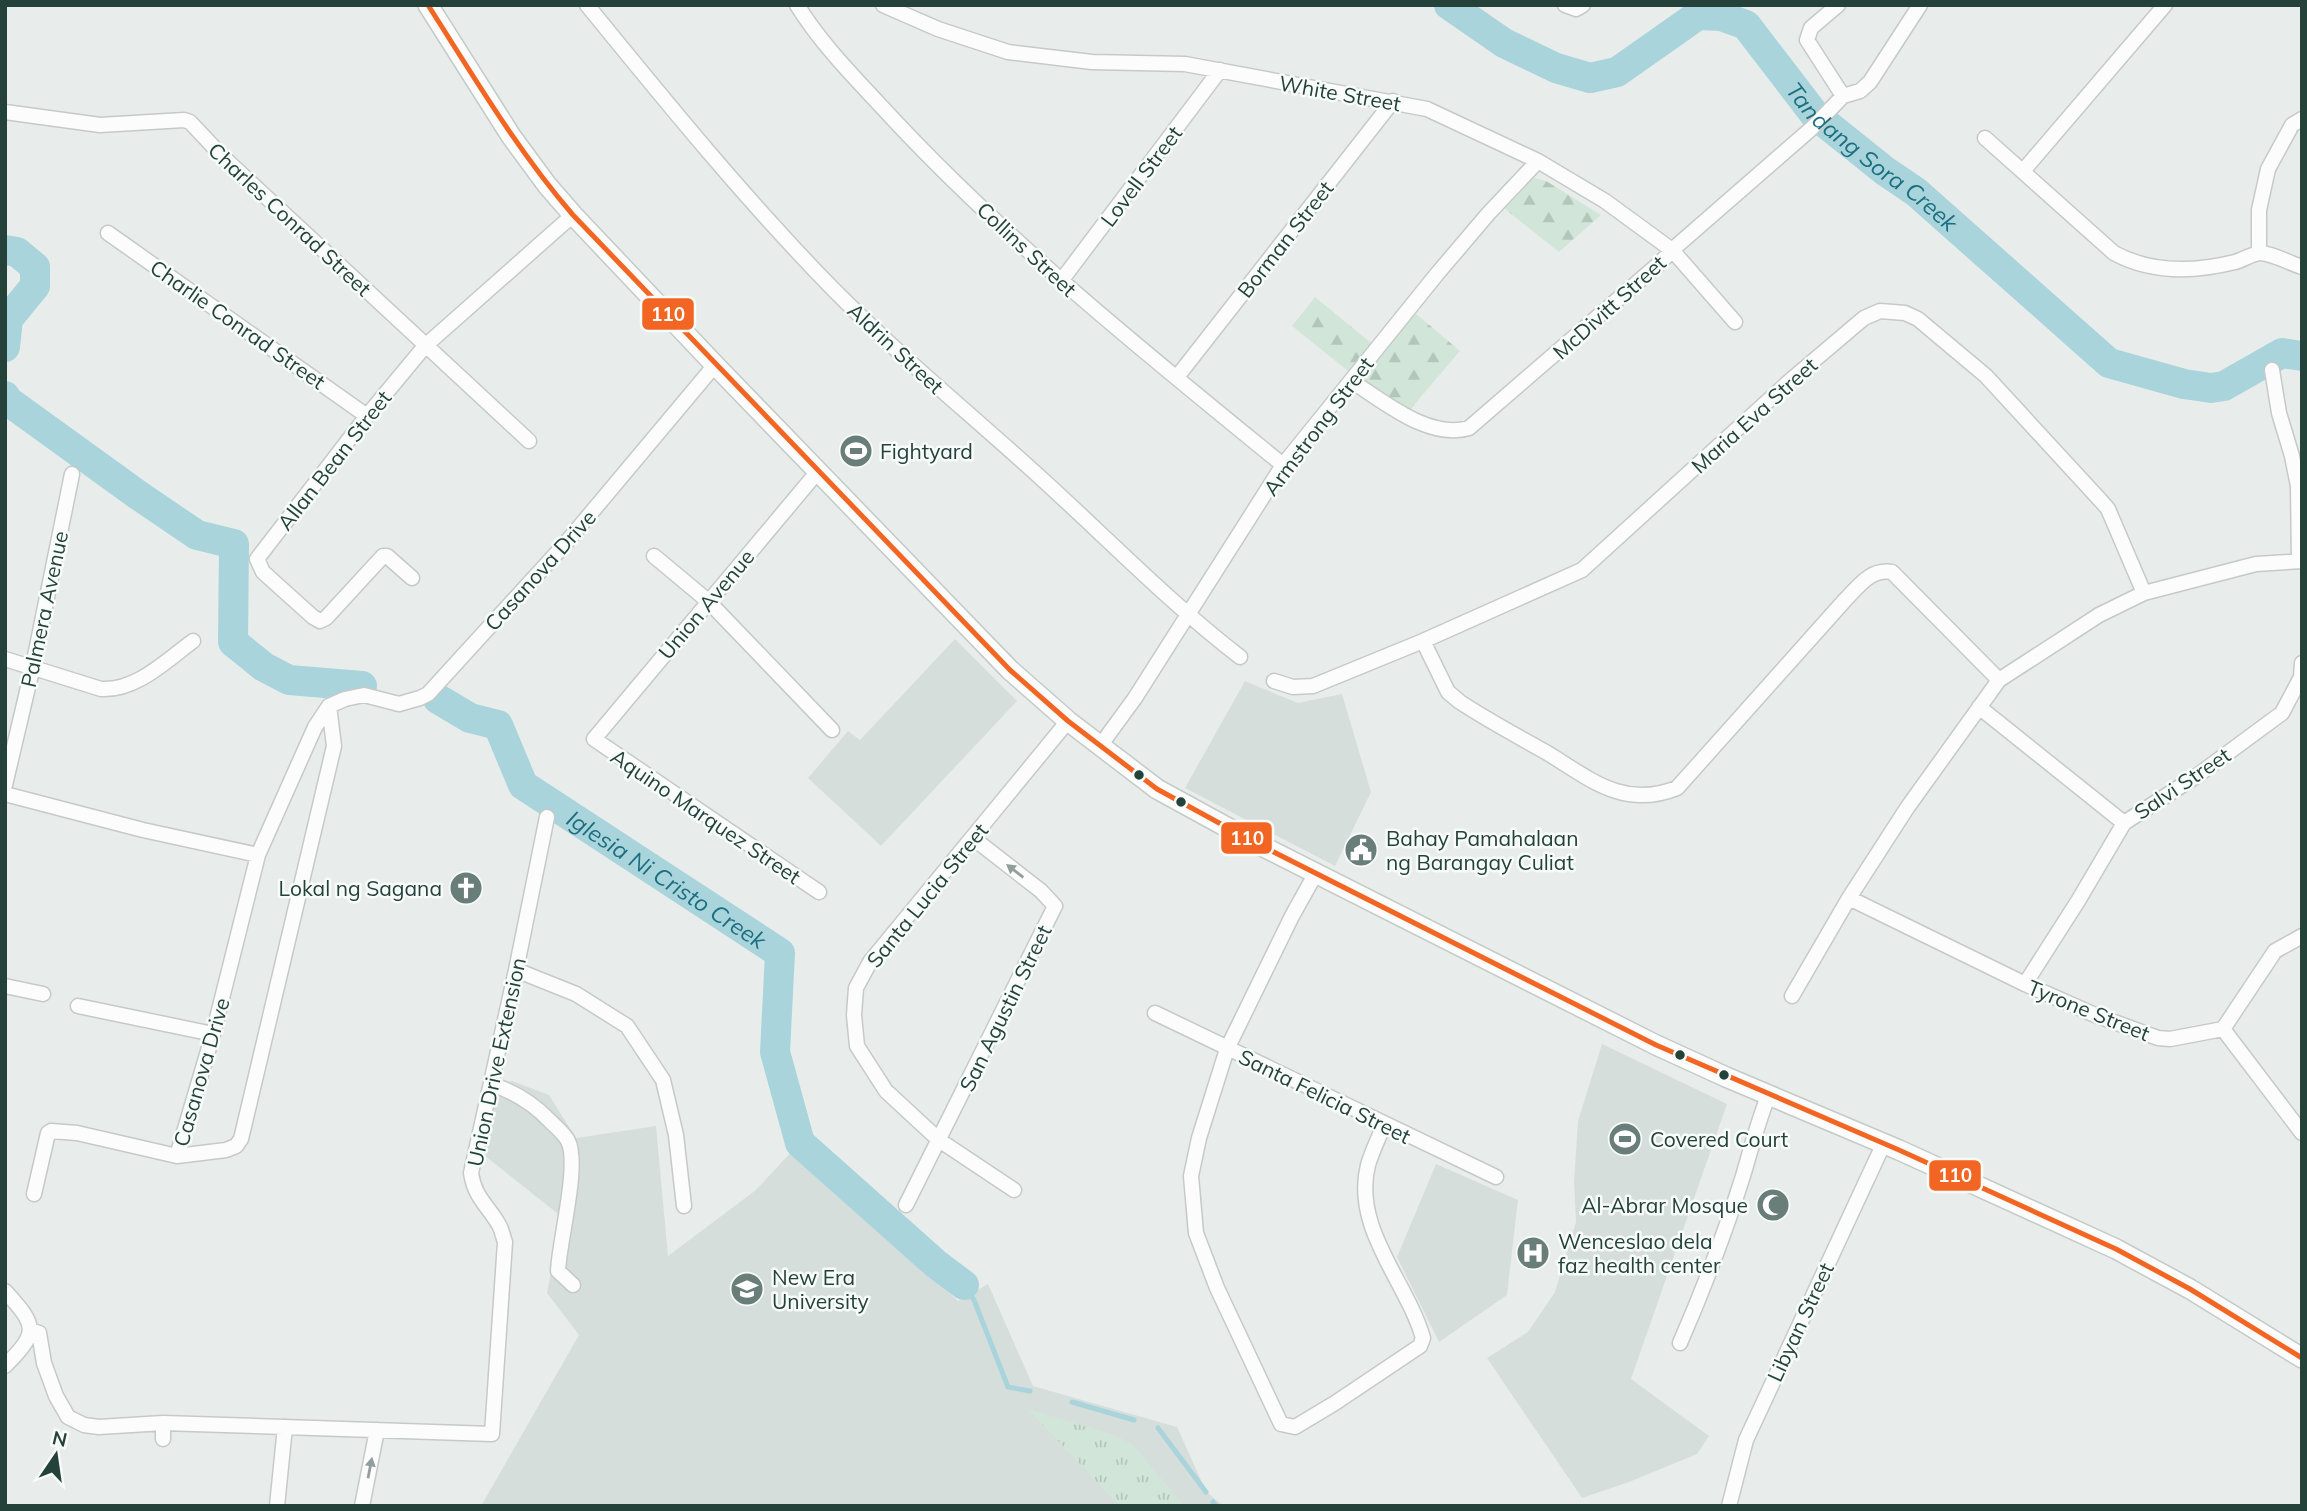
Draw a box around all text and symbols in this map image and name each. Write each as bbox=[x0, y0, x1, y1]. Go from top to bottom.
street label: White Street bbox=[1277, 70, 1403, 116]
water label: Tandang Sora Creek bbox=[1780, 76, 1965, 238]
street label: Lovell Street bbox=[1095, 121, 1187, 231]
street label: Charles Conrad Street bbox=[203, 137, 377, 301]
street label: Borman Street bbox=[1231, 176, 1339, 302]
street label: Collins Street bbox=[972, 196, 1082, 302]
street label: McDivitt Street bbox=[1547, 249, 1671, 365]
street label: Charlie Conrad Street bbox=[145, 254, 331, 394]
line badge: 110 bbox=[641, 297, 695, 331]
street label: Aldrin Street bbox=[843, 297, 949, 399]
text: 110 bbox=[651, 302, 685, 326]
street label: Armstrong Street bbox=[1257, 351, 1379, 501]
street label: Maria Eva Street bbox=[1686, 352, 1822, 478]
street label: Allan Bean Street bbox=[271, 385, 397, 535]
sports icon: Fightyard bbox=[837, 432, 875, 470]
place label: Fightyard bbox=[880, 438, 973, 464]
street label: Casanova Drive bbox=[479, 504, 601, 636]
street label: Palmera Avenue bbox=[15, 528, 73, 690]
street label: Union Avenue bbox=[652, 544, 760, 664]
street label: Salvi Street bbox=[2129, 741, 2235, 825]
street label: Aquino Marquez Street bbox=[606, 743, 806, 889]
unlabelled marker bbox=[1132, 768, 1146, 782]
unlabelled marker bbox=[1174, 795, 1188, 809]
water label: Iglesia Ni Cristo Creek bbox=[562, 803, 773, 955]
street label: Santa Lucia Street bbox=[861, 818, 993, 972]
line badge: 110 bbox=[1220, 821, 1273, 855]
place label: Bahay Pamahalaan ng Barangay Culiat bbox=[1386, 825, 1579, 875]
text: 110 bbox=[1230, 826, 1264, 850]
public building icon: Bahay Pamahalaan ng Barangay Culiat bbox=[1342, 831, 1380, 869]
one-way arrow bbox=[1007, 863, 1025, 878]
church icon: Lokal ng Sagana bbox=[447, 869, 485, 907]
place label: Lokal ng Sagana bbox=[279, 875, 442, 901]
street label: San Agustin Street bbox=[953, 920, 1057, 1096]
street label: Union Drive Extension bbox=[461, 955, 531, 1169]
street label: Tyrone Street bbox=[2024, 974, 2154, 1046]
street label: Casanova Drive bbox=[167, 995, 235, 1149]
street label: Santa Felicia Street bbox=[1235, 1043, 1415, 1149]
unlabelled marker bbox=[1673, 1048, 1687, 1062]
unlabelled marker bbox=[1717, 1068, 1731, 1082]
sports icon: Covered Court bbox=[1606, 1120, 1644, 1158]
place label: Covered Court bbox=[1650, 1126, 1788, 1152]
line badge: 110 bbox=[1928, 1159, 1982, 1192]
text: 110 bbox=[1938, 1163, 1972, 1187]
mosque icon: Al-Abrar Mosque bbox=[1754, 1186, 1792, 1224]
place label: Al-Abrar Mosque bbox=[1581, 1192, 1748, 1218]
place label: Wenceslao dela faz health center bbox=[1558, 1228, 1721, 1278]
hospital icon: Wenceslao dela faz health center bbox=[1514, 1234, 1552, 1272]
street label: Libyan Street bbox=[1761, 1258, 1839, 1386]
place label: New Era University bbox=[772, 1264, 869, 1314]
school or university icon: New Era University bbox=[728, 1270, 766, 1308]
north arrow bbox=[21, 1420, 91, 1490]
text: N bbox=[50, 1425, 70, 1452]
one-way arrow bbox=[364, 1457, 375, 1479]

